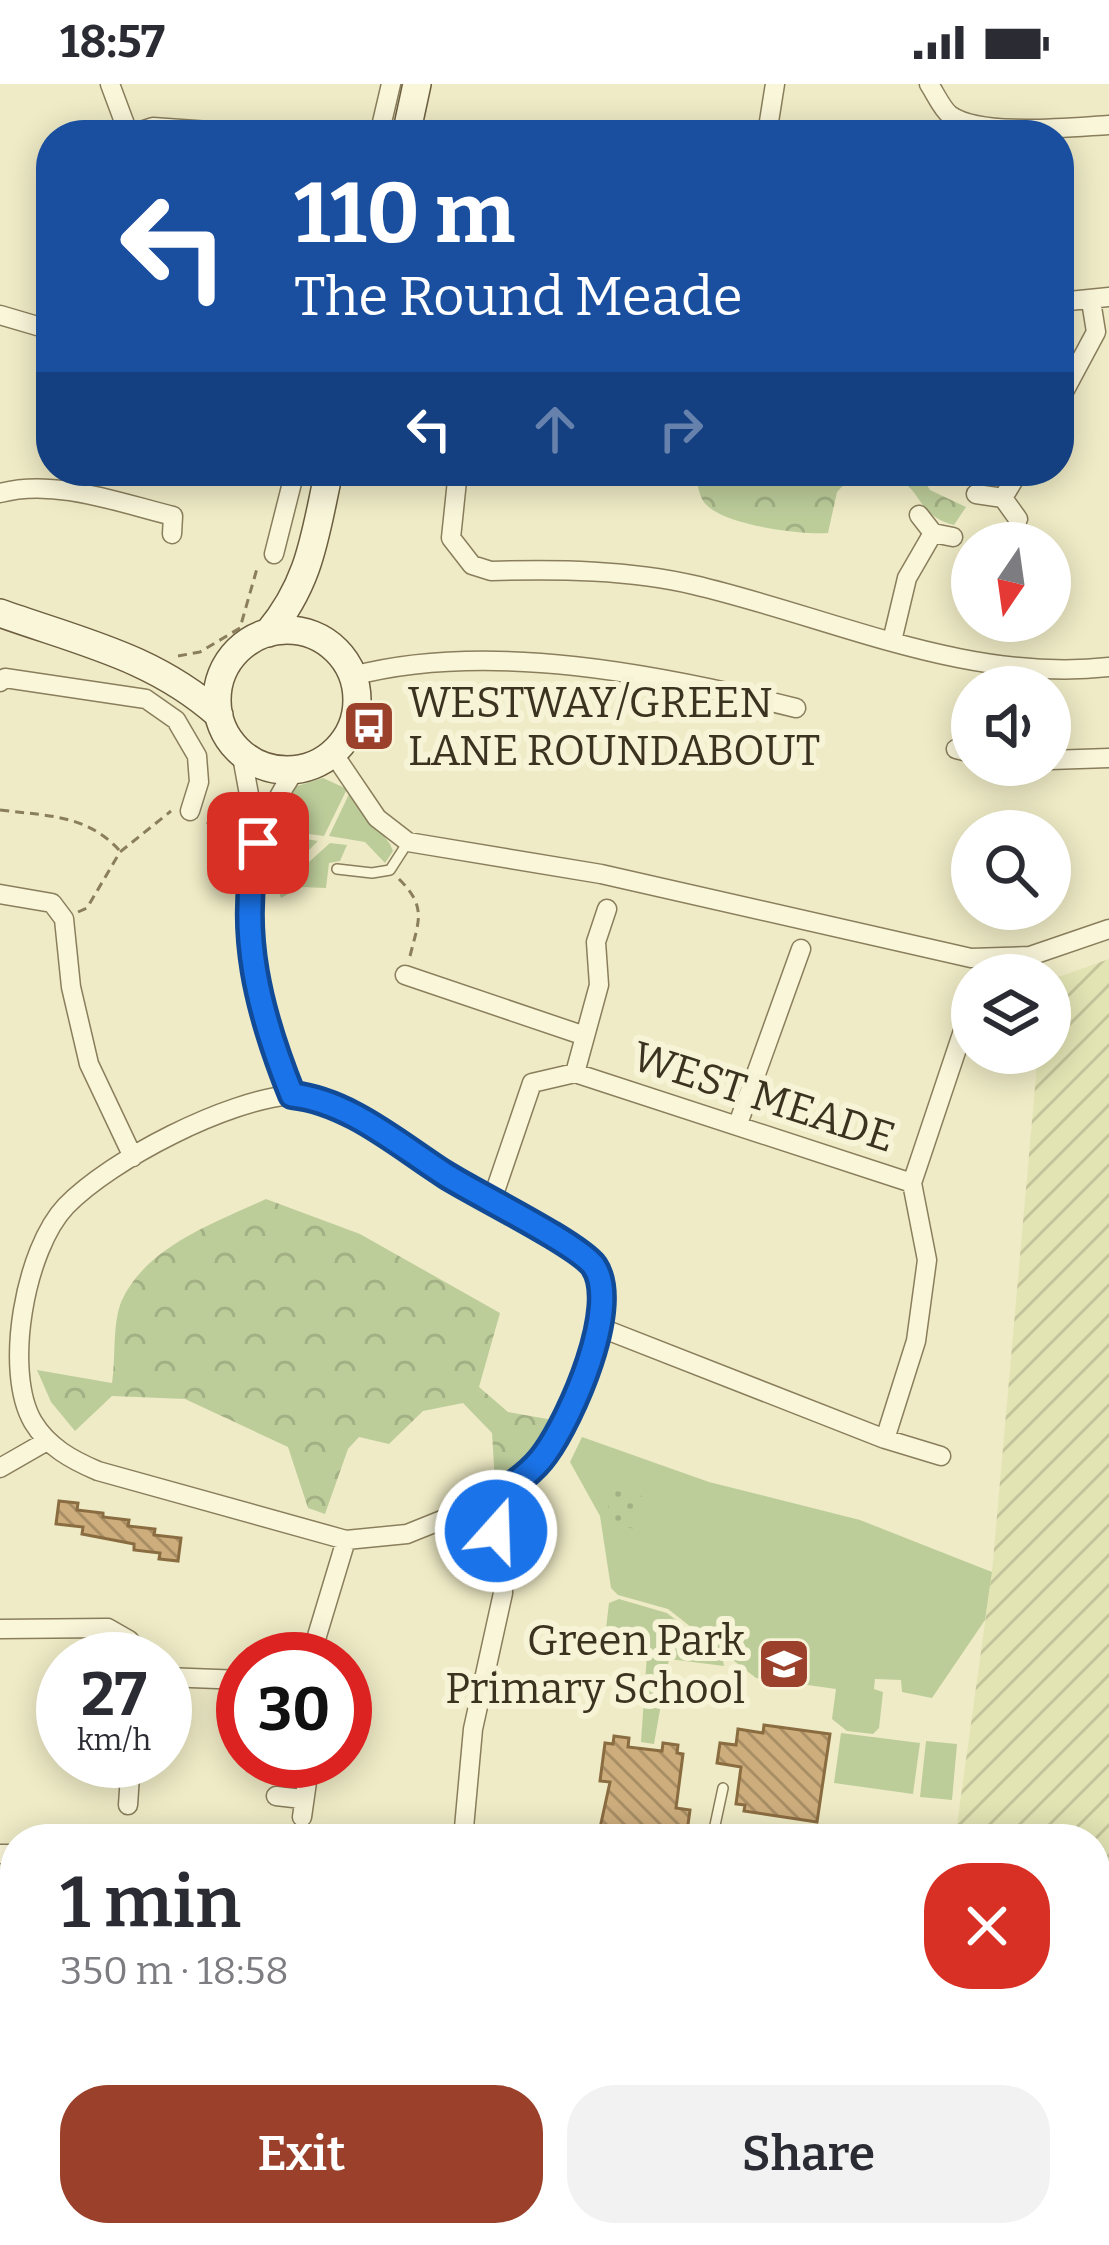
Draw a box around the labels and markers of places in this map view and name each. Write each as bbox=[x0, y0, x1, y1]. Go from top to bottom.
place label: WESTWAY/GREEN LANE ROUNDABOUT bbox=[408, 678, 820, 776]
bus stop icon: WESTWAY/GREEN LANE ROUNDABOUT bbox=[341, 698, 397, 754]
pin bbox=[207, 792, 309, 894]
place label: Green Park Primary School bbox=[445, 1616, 745, 1714]
school or university icon: Green Park Primary School bbox=[756, 1636, 812, 1692]

